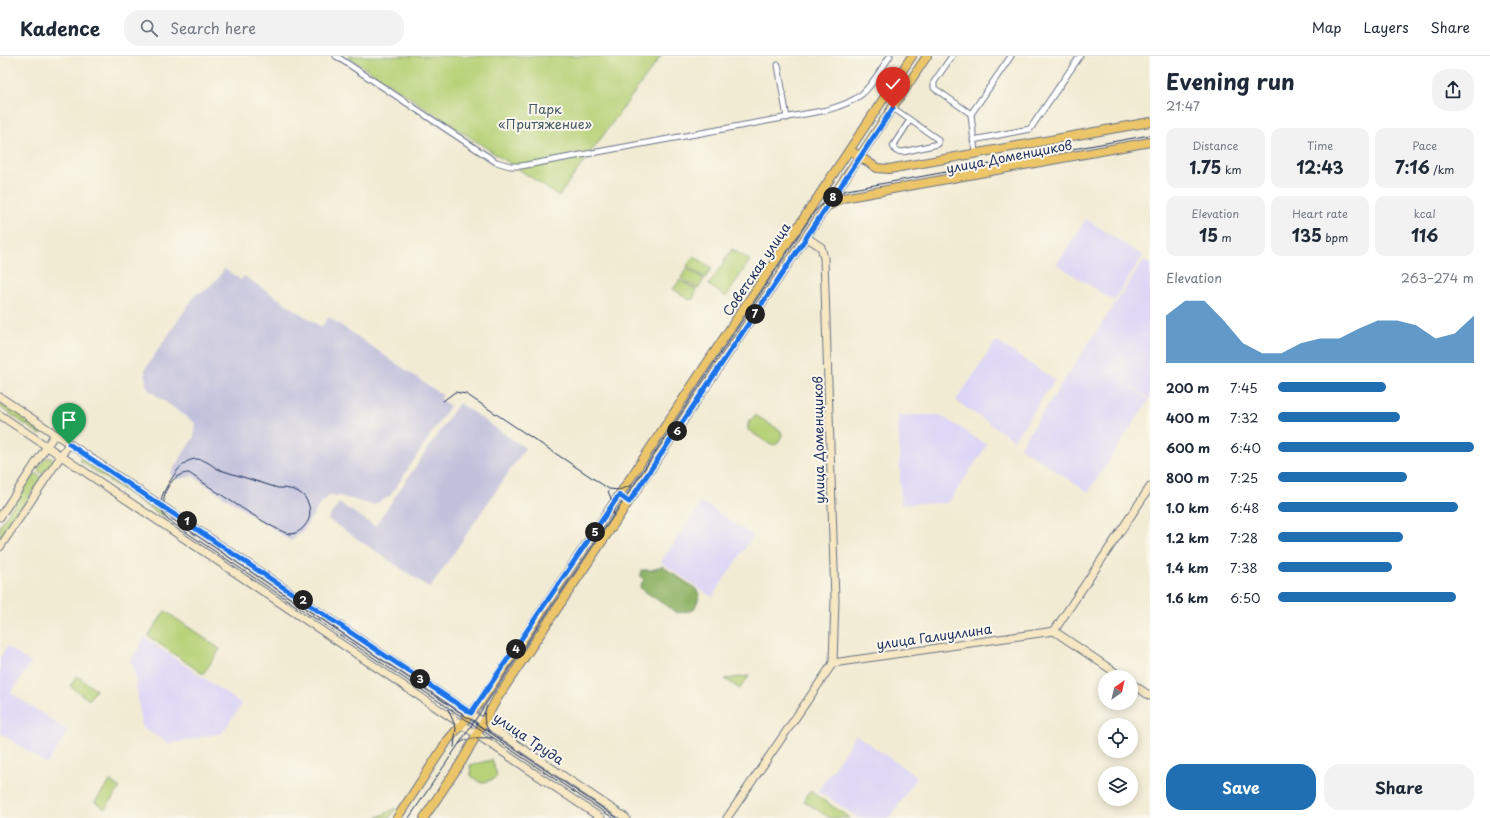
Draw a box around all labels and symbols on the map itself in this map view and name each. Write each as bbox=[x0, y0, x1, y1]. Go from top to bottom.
pin bbox=[876, 67, 910, 108]
park label: Парк «Притяжение» bbox=[498, 99, 592, 133]
street label: улица Доменщиков bbox=[944, 134, 1074, 178]
pin: 8 bbox=[823, 187, 843, 207]
street label: Советская улица bbox=[718, 218, 795, 320]
pin: 7 bbox=[745, 304, 765, 324]
street label: улица Доменщиков bbox=[807, 376, 829, 504]
pin bbox=[52, 403, 86, 444]
pin: 6 bbox=[667, 421, 687, 441]
pin: 1 bbox=[177, 511, 197, 531]
pin: 5 bbox=[585, 522, 605, 542]
pin: 2 bbox=[293, 590, 313, 610]
street label: улица Галиуллина bbox=[875, 618, 994, 653]
pin: 4 bbox=[506, 639, 526, 659]
pin: 3 bbox=[410, 669, 430, 689]
north arrow bbox=[1098, 670, 1138, 710]
street label: улица Труда bbox=[490, 707, 569, 769]

